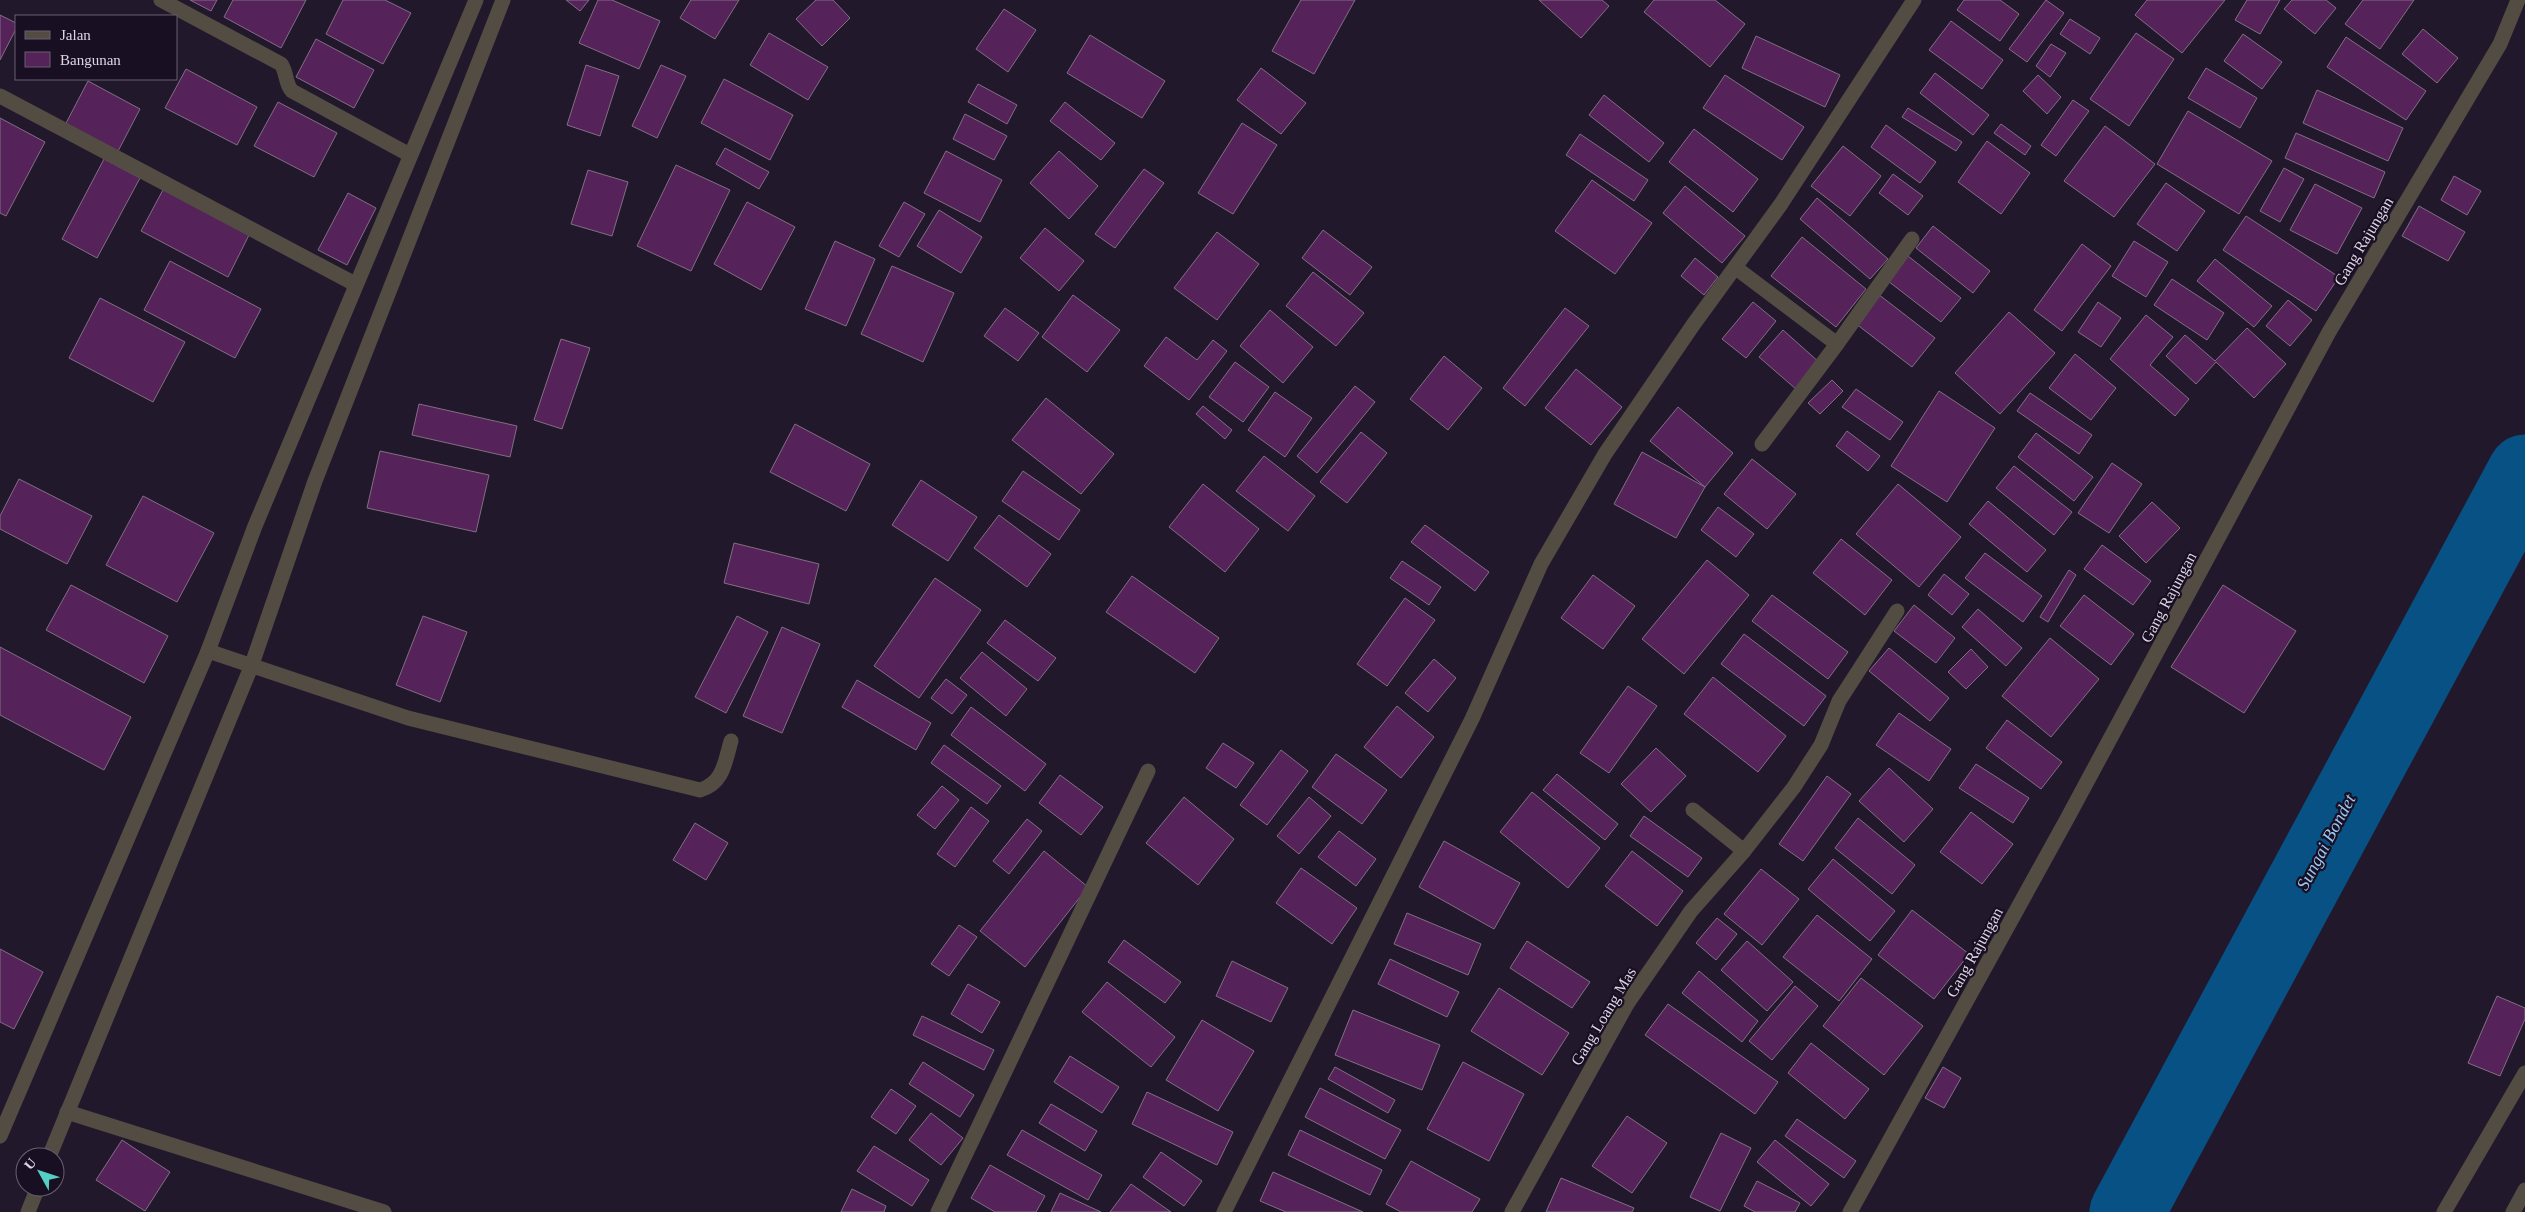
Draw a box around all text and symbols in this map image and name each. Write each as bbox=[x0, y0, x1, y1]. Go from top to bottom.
legend bbox=[15, 15, 178, 80]
text: Jalan bbox=[60, 27, 91, 43]
text: Bangunan bbox=[60, 52, 121, 68]
street label: Gang Rajungan bbox=[2330, 194, 2397, 289]
street label: Gang Rajungan bbox=[2137, 549, 2200, 646]
water label: Sungai Bondet bbox=[2292, 790, 2360, 893]
street label: Gang Rajungan bbox=[1943, 904, 2007, 1001]
street label: Gang Loang Mas bbox=[1568, 964, 1640, 1069]
north arrow bbox=[15, 1147, 65, 1197]
text: U bbox=[21, 1155, 39, 1173]

